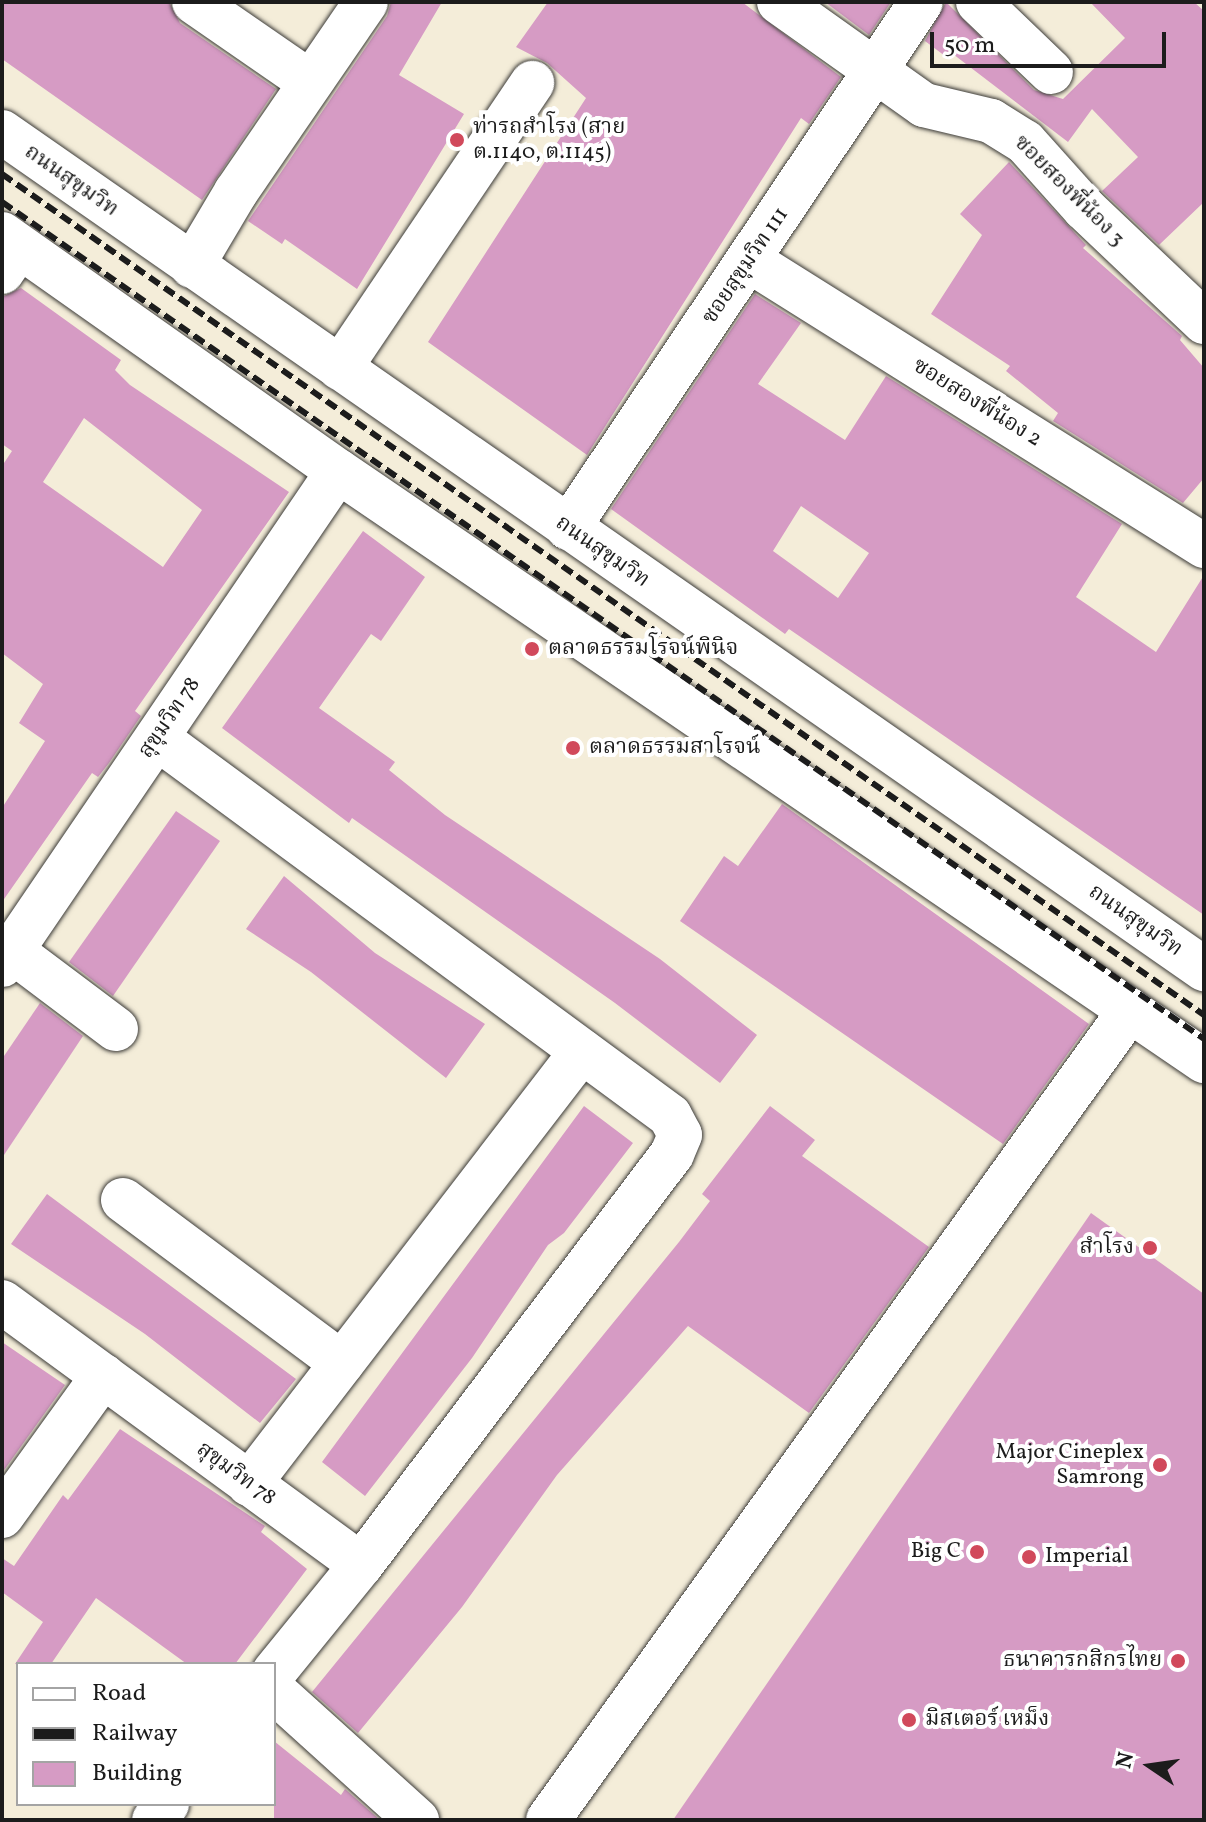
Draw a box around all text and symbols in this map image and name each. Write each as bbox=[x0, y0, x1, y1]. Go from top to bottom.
scale bar bbox=[934, 16, 1170, 66]
text: 50 m bbox=[944, 29, 996, 63]
place label: ท่ารถสำโรง (สาย ต.1140, ต.1145) bbox=[473, 114, 625, 166]
street label: ซอยสองพี่น้อง 3 bbox=[1008, 130, 1130, 252]
marker: ท่ารถสำโรง (สาย ต.1140, ต.1145) bbox=[448, 131, 466, 149]
street label: ถนนสุขุมวิท bbox=[19, 139, 123, 223]
street label: ซอยสุขุมวิท 111 bbox=[697, 203, 795, 329]
street label: ซอยสองพี่น้อง 2 bbox=[908, 353, 1046, 453]
street label: ถนนสุขุมวิท bbox=[550, 510, 654, 594]
place label: ตลาดธรรมโรจน์พินิจ bbox=[548, 636, 738, 662]
marker: ตลาดธรรมโรจน์พินิจ bbox=[523, 640, 541, 658]
street label: สุขุมวิท 78 bbox=[133, 673, 207, 763]
place label: ตลาดธรรมสาโรจน์ bbox=[589, 735, 761, 761]
marker: ตลาดธรรมสาโรจน์ bbox=[564, 739, 582, 757]
street label: ถนนสุขุมวิท bbox=[1083, 879, 1187, 963]
place label: สำโรง bbox=[1079, 1235, 1134, 1261]
marker: สำโรง bbox=[1141, 1239, 1159, 1257]
street label: สุขุมวิท 78 bbox=[191, 1436, 281, 1512]
place label: Major Cineplex Samrong bbox=[996, 1439, 1144, 1490]
marker: Major Cineplex Samrong bbox=[1151, 1456, 1169, 1474]
place label: Big C bbox=[911, 1539, 961, 1565]
marker: Big C bbox=[968, 1543, 986, 1561]
place label: Imperial bbox=[1045, 1544, 1129, 1570]
marker: Imperial bbox=[1020, 1548, 1038, 1566]
place label: ธนาคารกสิกรไทย bbox=[1003, 1648, 1162, 1674]
marker: ธนาคารกสิกรไทย bbox=[1169, 1652, 1187, 1670]
legend bbox=[16, 1662, 276, 1806]
text: Road bbox=[92, 1677, 146, 1711]
place label: มิสเตอร์ เหม็ง bbox=[925, 1707, 1049, 1733]
marker: มิสเตอร์ เหม็ง bbox=[900, 1711, 918, 1729]
text: Railway bbox=[92, 1717, 178, 1751]
north arrow bbox=[1110, 1726, 1190, 1806]
text: N bbox=[1109, 1749, 1143, 1772]
text: Building bbox=[92, 1757, 182, 1791]

